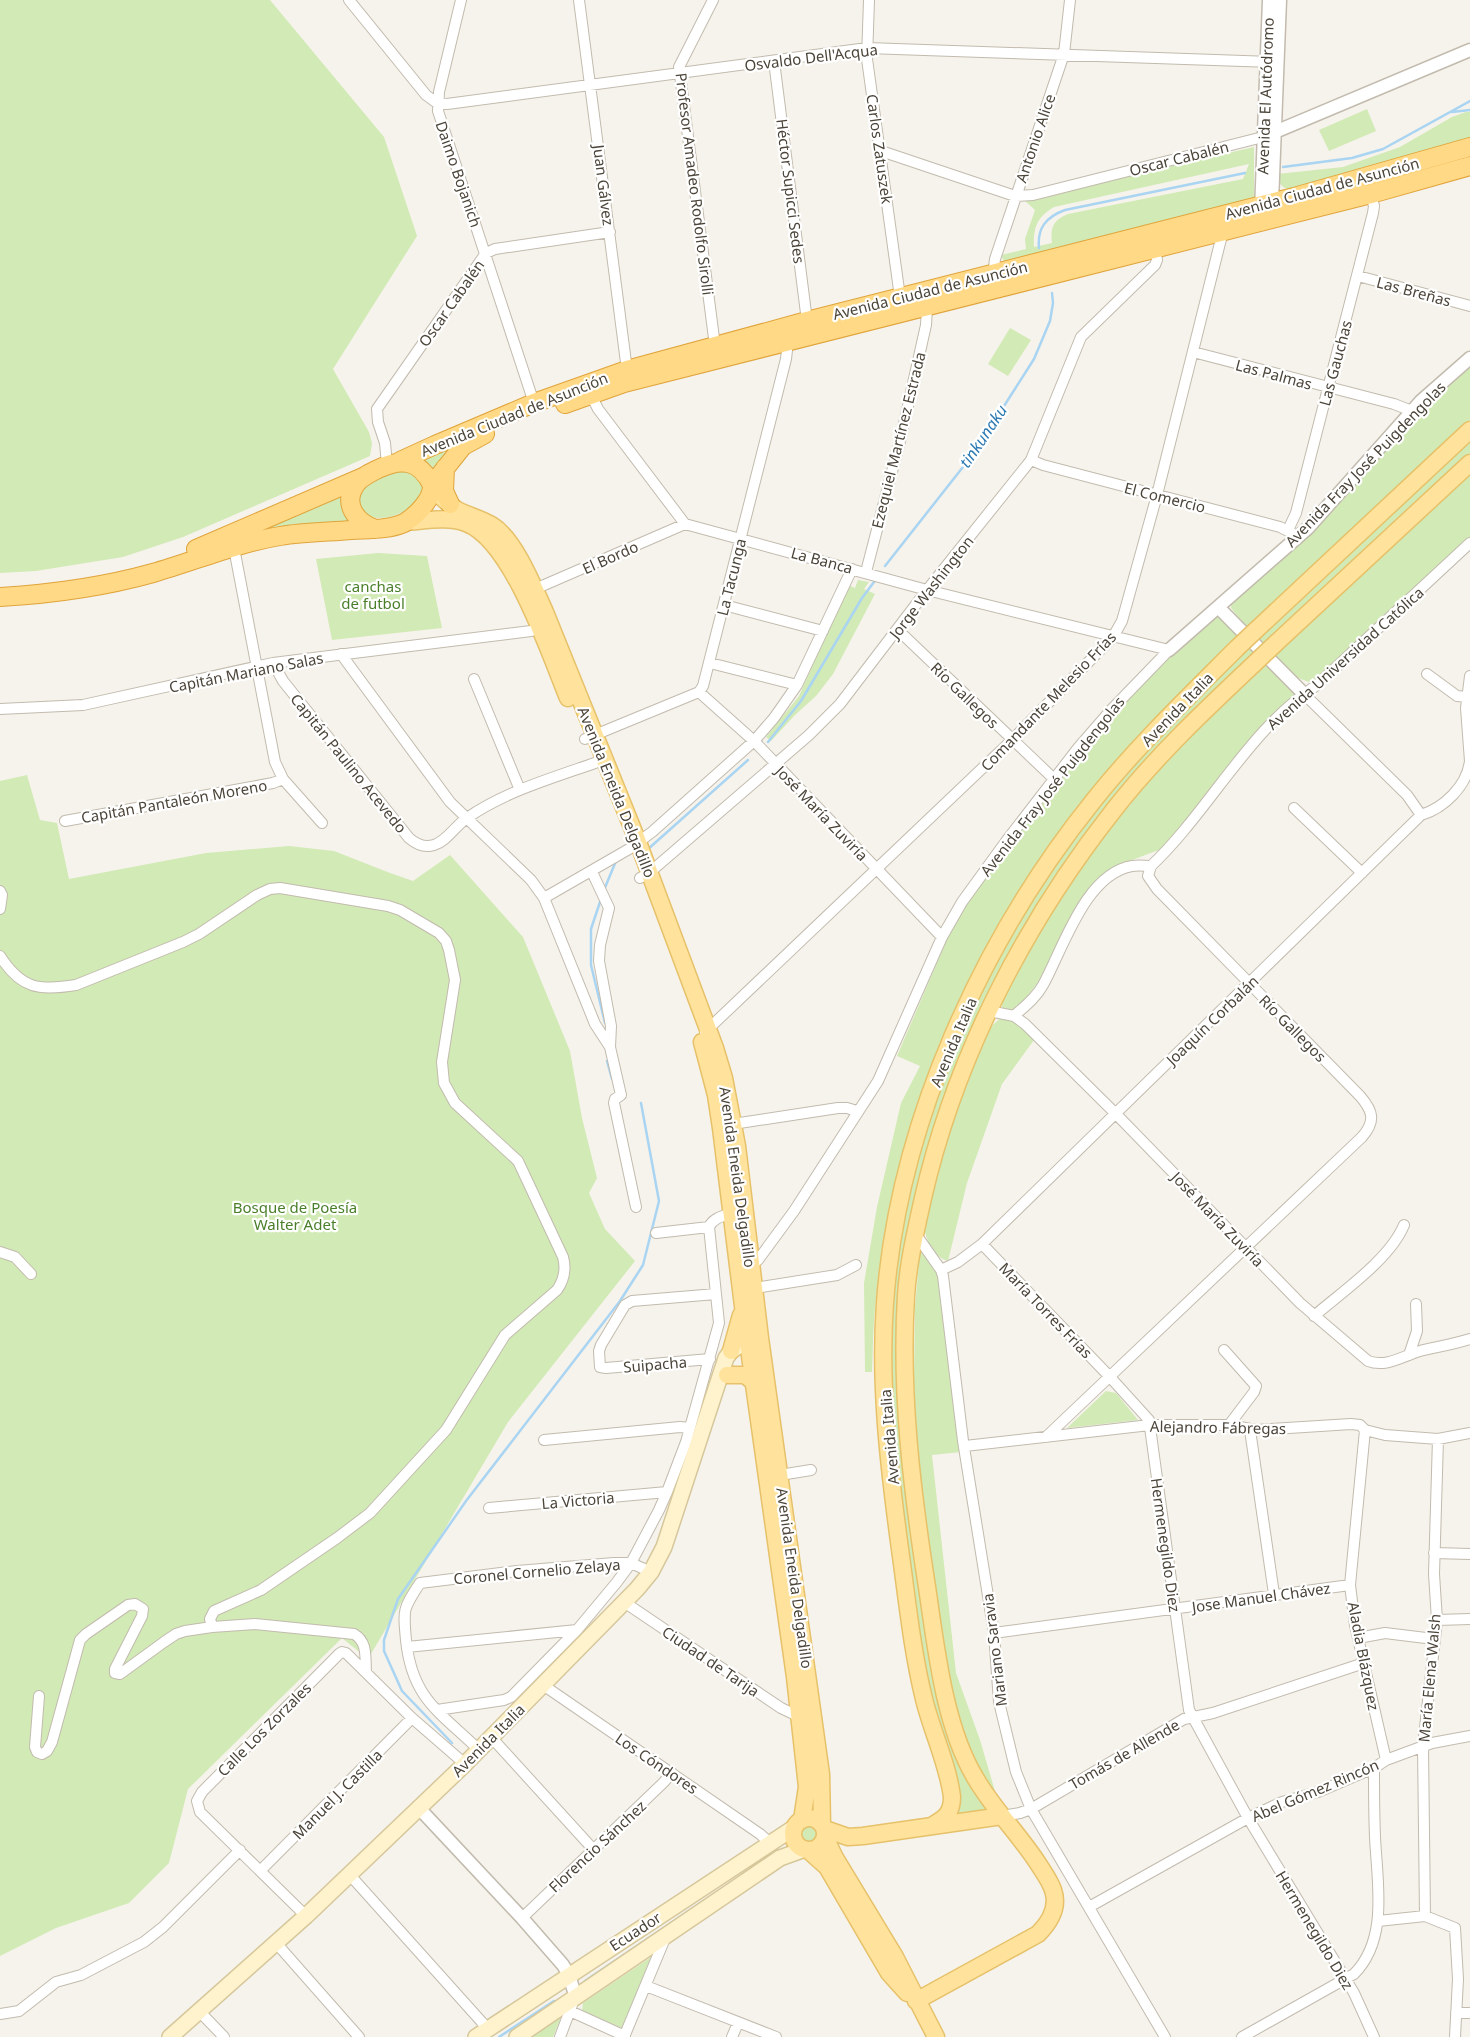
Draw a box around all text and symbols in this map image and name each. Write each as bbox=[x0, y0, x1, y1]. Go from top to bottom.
street label: Avenida El Autódromo bbox=[1252, 17, 1278, 175]
street label: Osvaldo Dell'Acqua bbox=[743, 39, 879, 75]
street label: Profesor Amadeo Rodolfo Sirolli bbox=[671, 72, 719, 296]
street label: Antonio Alice bbox=[1010, 91, 1060, 185]
street label: Carlos Zatuszek bbox=[862, 93, 898, 205]
street label: Héctor Supicci Sedes bbox=[772, 117, 810, 265]
street label: Daimo Bojanich bbox=[431, 118, 487, 230]
street label: Oscar Cabalén bbox=[1127, 136, 1231, 180]
street label: Juan Gálvez bbox=[589, 142, 619, 226]
street label: Avenida Ciudad de Asunción bbox=[1223, 152, 1421, 224]
street label: Oscar Cabalén bbox=[414, 256, 488, 350]
street label: Avenida Ciudad de Asunción bbox=[831, 256, 1029, 324]
street label: Las Breñas bbox=[1375, 271, 1453, 311]
street label: Las Gauchas bbox=[1314, 318, 1356, 408]
street label: Ezequiel Martínez Estrada bbox=[866, 350, 930, 530]
street label: Las Palmas bbox=[1234, 354, 1314, 394]
street label: Avenida Ciudad de Asunción bbox=[418, 367, 610, 461]
street label: Avenida Fray José Puigdengolas bbox=[1280, 377, 1450, 551]
water label: tinkunaku bbox=[954, 400, 1012, 472]
street label: El Comercio bbox=[1122, 477, 1208, 517]
street label: Jorge Washington bbox=[883, 531, 977, 644]
street label: El Bordo bbox=[579, 536, 641, 578]
street label: La Tacunga bbox=[712, 536, 750, 618]
street label: La Banca bbox=[789, 542, 855, 578]
park label: canchas de futbol bbox=[341, 576, 405, 613]
street label: Avenida Universidad Católica bbox=[1262, 582, 1428, 734]
street label: Comandante Melesio Frías bbox=[976, 627, 1120, 775]
street label: Capitán Mariano Salas bbox=[167, 647, 325, 697]
street label: Río Gallegos bbox=[927, 658, 1003, 732]
street label: Avenida Italia bbox=[1137, 668, 1217, 750]
street label: Capitán Paulino Acevedo bbox=[286, 689, 412, 837]
street label: Avenida Fray José Puigdengolas bbox=[976, 692, 1128, 880]
street label: Avenida Eneida Delgadillo bbox=[574, 704, 660, 880]
street label: José María Zuviría bbox=[770, 760, 873, 865]
street label: Capitán Pantaleón Moreno bbox=[79, 775, 269, 827]
street label: Joaquín Corbalán bbox=[1160, 971, 1262, 1071]
street label: Río Gallegos bbox=[1255, 990, 1331, 1066]
street label: Avenida Italia bbox=[925, 994, 981, 1090]
street label: Avenida Eneida Delgadillo bbox=[715, 1085, 761, 1269]
street label: José María Zuviría bbox=[1166, 1166, 1269, 1271]
park label: Bosque de Poesía Walter Adet bbox=[233, 1197, 357, 1234]
street label: María Torres Frías bbox=[995, 1258, 1097, 1362]
street label: Suipacha bbox=[622, 1351, 688, 1377]
street label: Avenida Italia bbox=[875, 1389, 903, 1485]
street label: Alejandro Fábregas bbox=[1150, 1416, 1286, 1438]
street label: Hermenegildo Diez bbox=[1147, 1477, 1185, 1613]
street label: Avenida Eneida Delgadillo bbox=[772, 1486, 818, 1670]
street label: La Victoria bbox=[541, 1487, 615, 1513]
street label: Coronel Cornelio Zelaya bbox=[453, 1554, 621, 1588]
street label: Jose Manuel Chávez bbox=[1188, 1577, 1332, 1617]
street label: Mariano Saravia bbox=[977, 1592, 1011, 1708]
street label: Aladia Blázquez bbox=[1344, 1600, 1384, 1712]
street label: María Elena Walsh bbox=[1413, 1613, 1445, 1743]
street label: Ciudad de Tarija bbox=[659, 1621, 763, 1701]
street label: Calle Los Zorzales bbox=[213, 1678, 315, 1780]
street label: Avenida Italia bbox=[447, 1699, 529, 1781]
street label: Tomás de Allende bbox=[1065, 1714, 1183, 1794]
street label: Los Cóndores bbox=[612, 1728, 702, 1798]
street label: Manuel J. Castilla bbox=[288, 1745, 386, 1843]
street label: Abel Gómez Rincón bbox=[1248, 1754, 1382, 1826]
street label: Florencio Sánchez bbox=[544, 1796, 650, 1896]
street label: Hermenegildo Diez bbox=[1272, 1867, 1358, 1993]
street label: Ecuador bbox=[605, 1907, 665, 1955]

